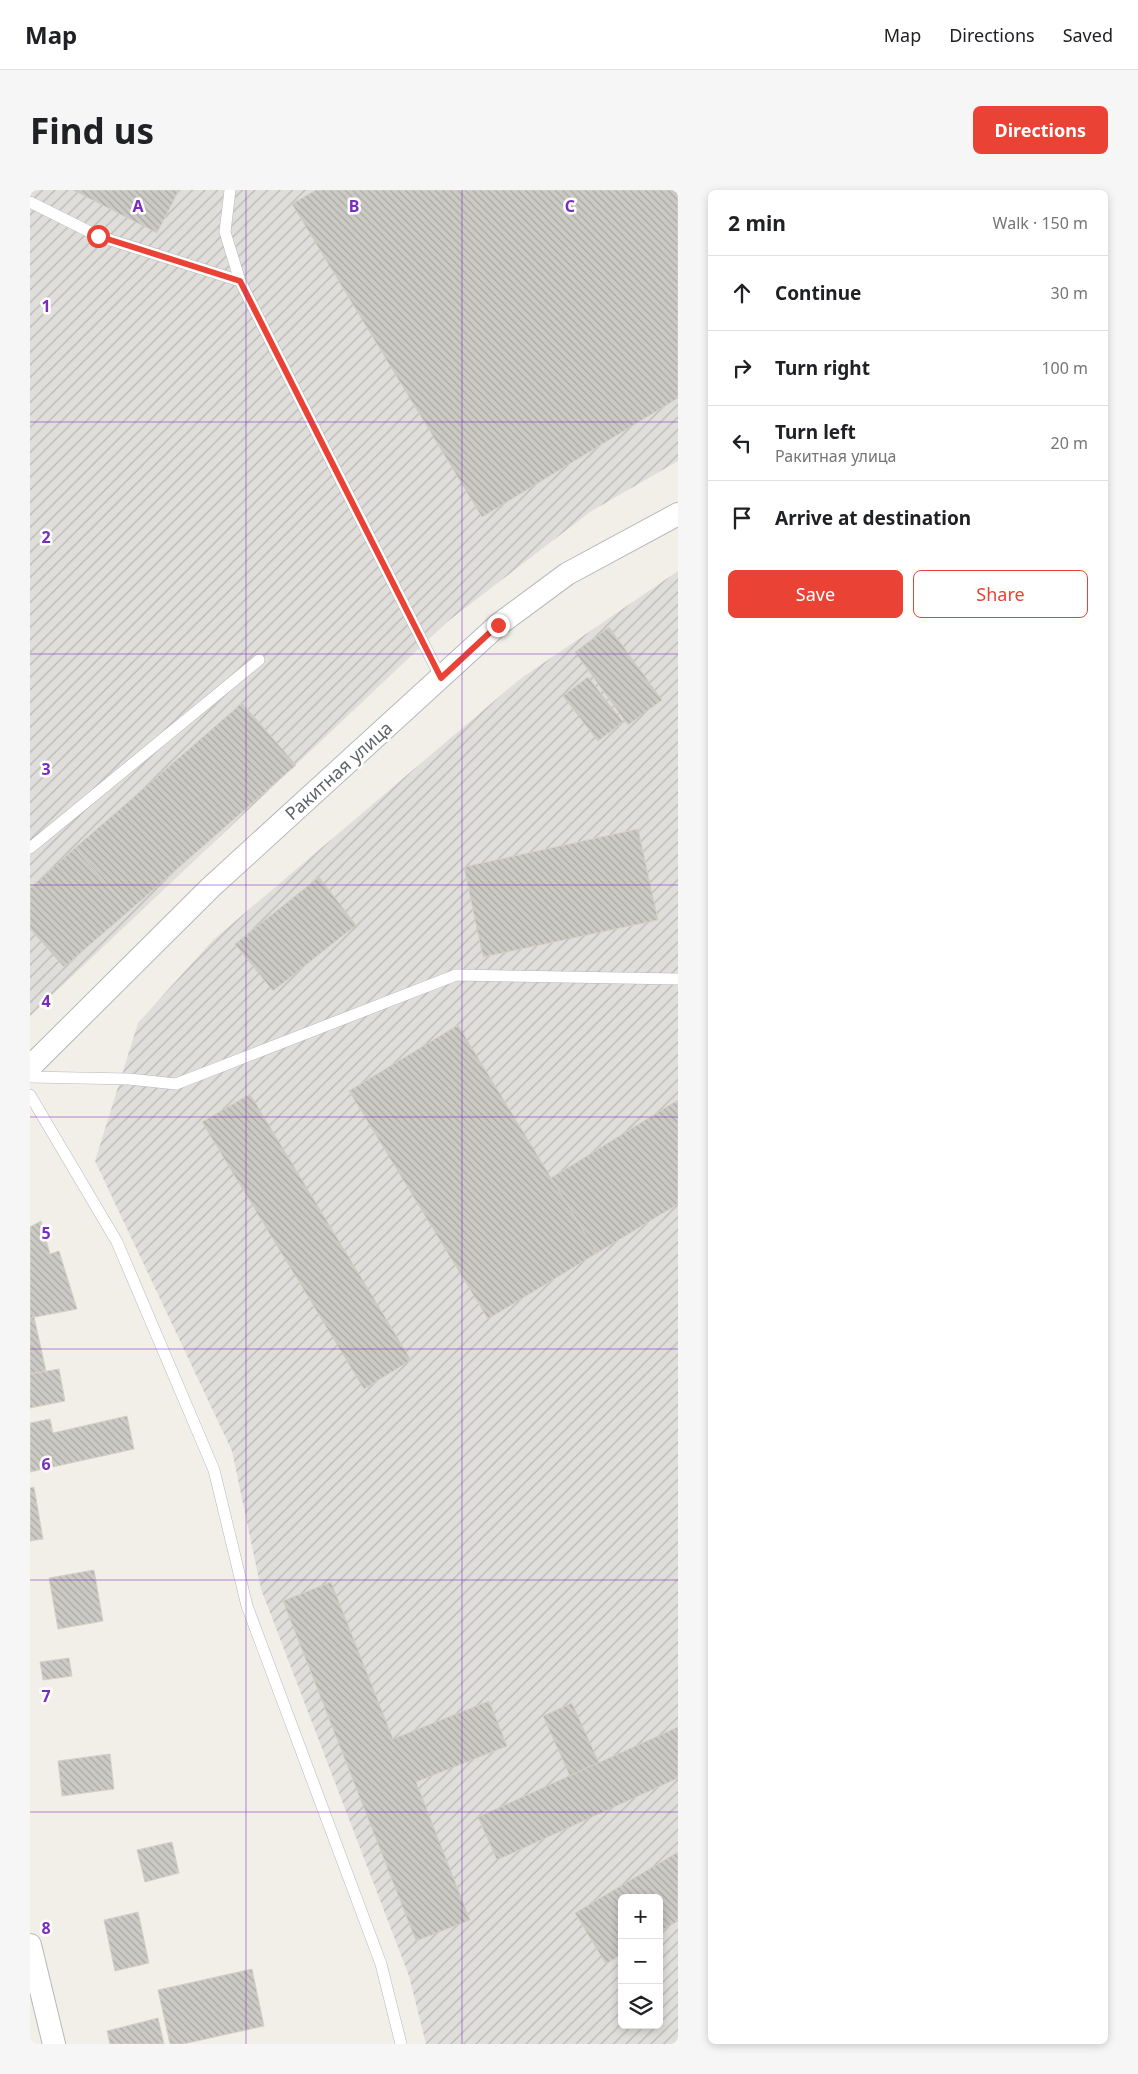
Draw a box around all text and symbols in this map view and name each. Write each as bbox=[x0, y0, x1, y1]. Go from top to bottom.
text: Map bbox=[25, 18, 77, 51]
text: Map bbox=[884, 23, 921, 47]
text: Directions bbox=[949, 23, 1035, 47]
text: Saved bbox=[1063, 23, 1113, 47]
button: Directions bbox=[973, 106, 1108, 154]
text: Find us bbox=[30, 107, 154, 154]
text: A bbox=[132, 195, 144, 217]
text: B bbox=[349, 195, 359, 217]
text: C bbox=[565, 195, 575, 217]
text: 2 min bbox=[728, 209, 786, 237]
text: Walk · 150 m bbox=[993, 212, 1088, 234]
route start bbox=[87, 225, 110, 248]
icon: ahead bbox=[728, 279, 756, 307]
text: Continue bbox=[775, 280, 861, 306]
text: 30 m bbox=[1051, 282, 1088, 304]
text: 1 bbox=[41, 295, 51, 317]
icon: right bbox=[728, 354, 756, 382]
text: Turn right bbox=[775, 355, 870, 381]
text: 100 m bbox=[1041, 357, 1088, 379]
text: Turn left bbox=[775, 419, 856, 445]
icon: left bbox=[728, 429, 756, 457]
text: 20 m bbox=[1051, 432, 1088, 454]
text: Ракитная улица bbox=[775, 445, 897, 467]
icon: arrive bbox=[728, 504, 756, 532]
text: Arrive at destination bbox=[775, 505, 971, 531]
text: 2 bbox=[41, 526, 51, 548]
button: Save bbox=[728, 570, 903, 618]
button: Share bbox=[913, 570, 1088, 618]
route end bbox=[487, 614, 510, 637]
street label: Ракитная улица bbox=[280, 716, 397, 825]
text: 3 bbox=[41, 758, 51, 780]
text: 4 bbox=[41, 990, 51, 1012]
text: 5 bbox=[41, 1222, 51, 1244]
text: 6 bbox=[41, 1453, 51, 1475]
text: 7 bbox=[41, 1685, 51, 1707]
map controls bbox=[618, 1894, 663, 2029]
button: + bbox=[618, 1894, 663, 1939]
text: 8 bbox=[41, 1917, 51, 1939]
button: − bbox=[618, 1939, 663, 1984]
button: layers bbox=[618, 1984, 663, 2029]

